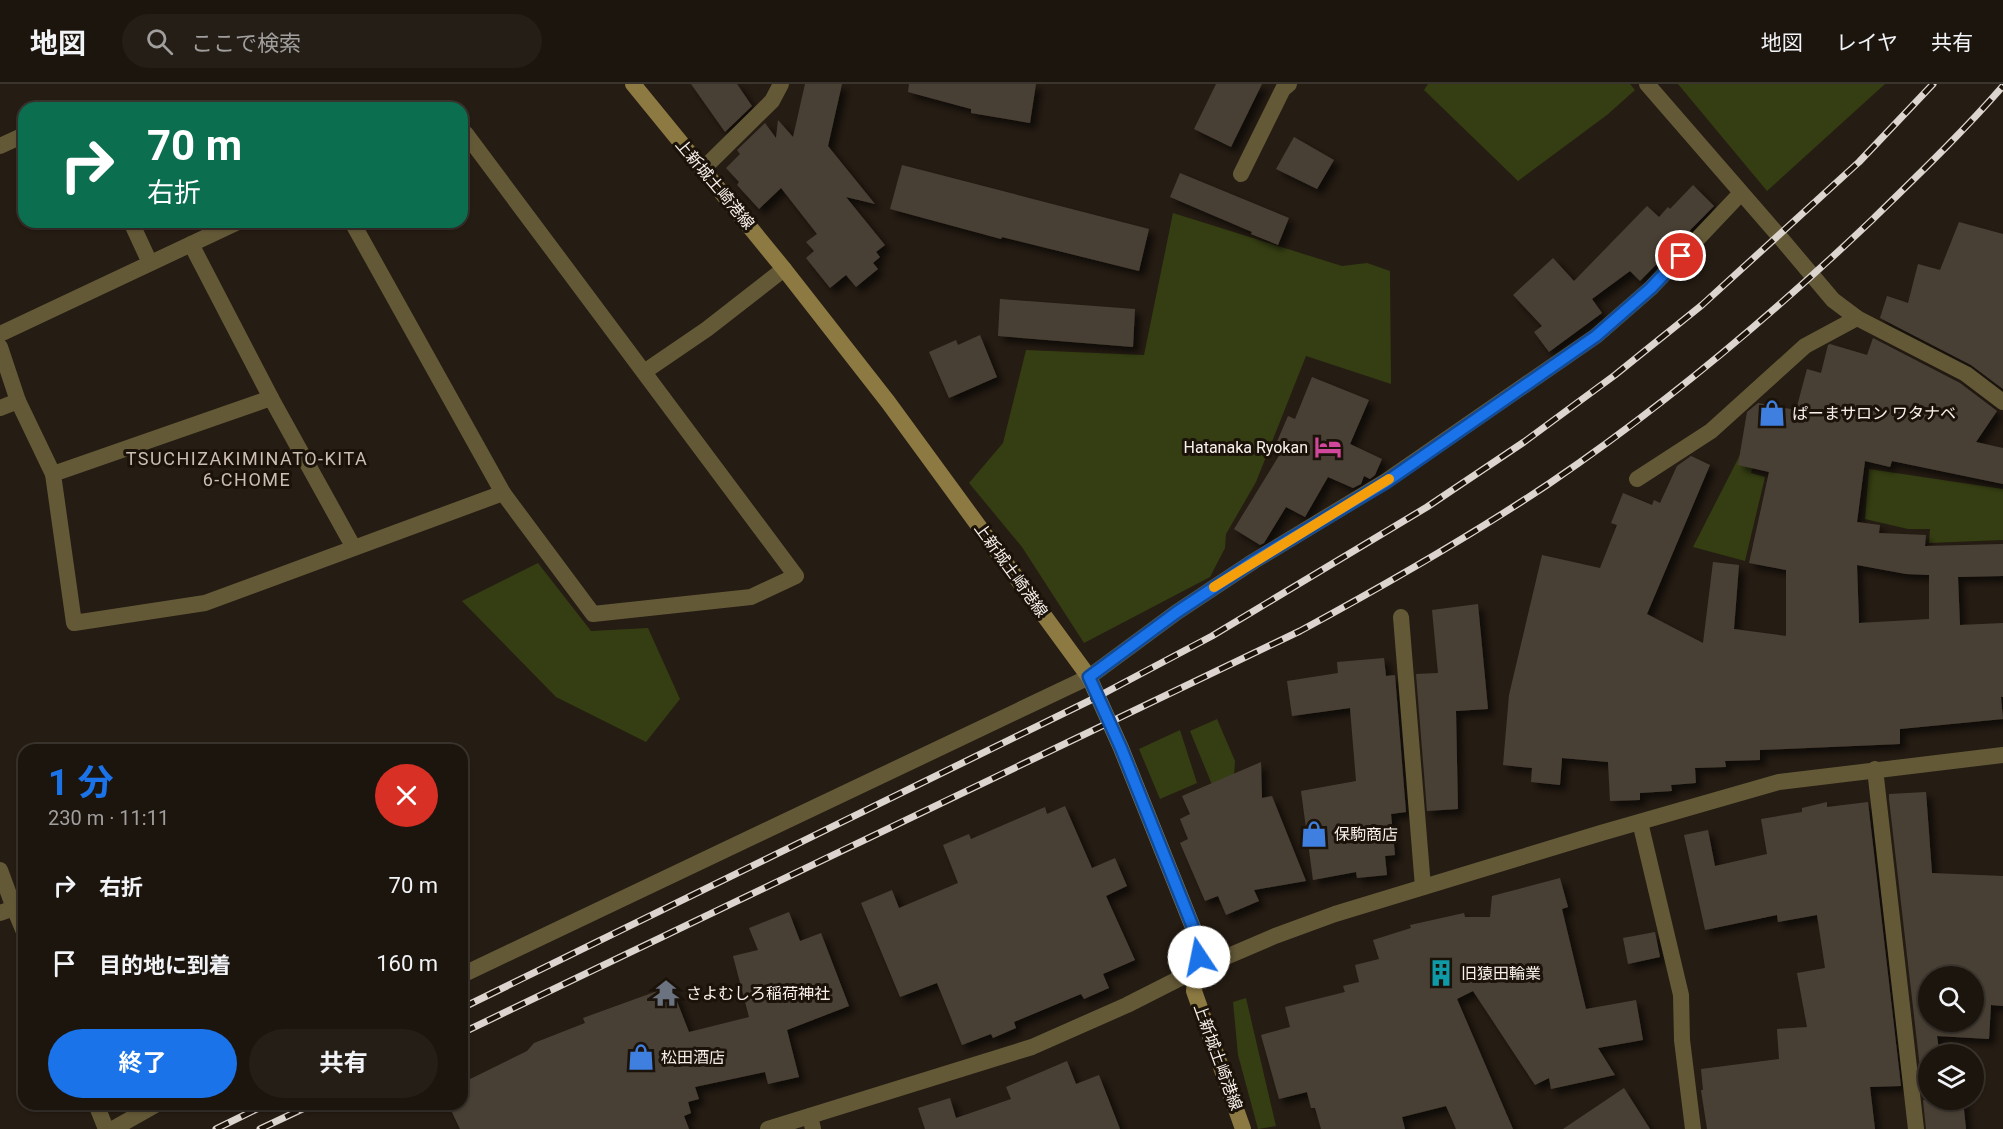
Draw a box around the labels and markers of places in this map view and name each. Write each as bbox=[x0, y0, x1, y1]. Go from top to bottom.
pin bbox=[1655, 230, 1706, 281]
shop icon: ぱーまサロン ワタナベ bbox=[1757, 398, 1787, 428]
place label: ぱーまサロン ワタナベ bbox=[1792, 404, 1956, 423]
hotel icon: Hatanaka Ryokan bbox=[1313, 432, 1343, 462]
place label: Hatanaka Ryokan bbox=[1184, 438, 1308, 457]
shop icon: 保駒商店 bbox=[1299, 819, 1329, 849]
place label: 保駒商店 bbox=[1334, 825, 1398, 844]
building icon: 旧猿田輪業 bbox=[1426, 958, 1456, 988]
place label: 旧猿田輪業 bbox=[1461, 964, 1541, 983]
temple icon: さよむしろ稲荷神社 bbox=[651, 978, 681, 1008]
place label: さよむしろ稲荷神社 bbox=[686, 984, 830, 1003]
shop icon: 松田酒店 bbox=[626, 1042, 656, 1072]
place label: 松田酒店 bbox=[661, 1048, 725, 1067]

